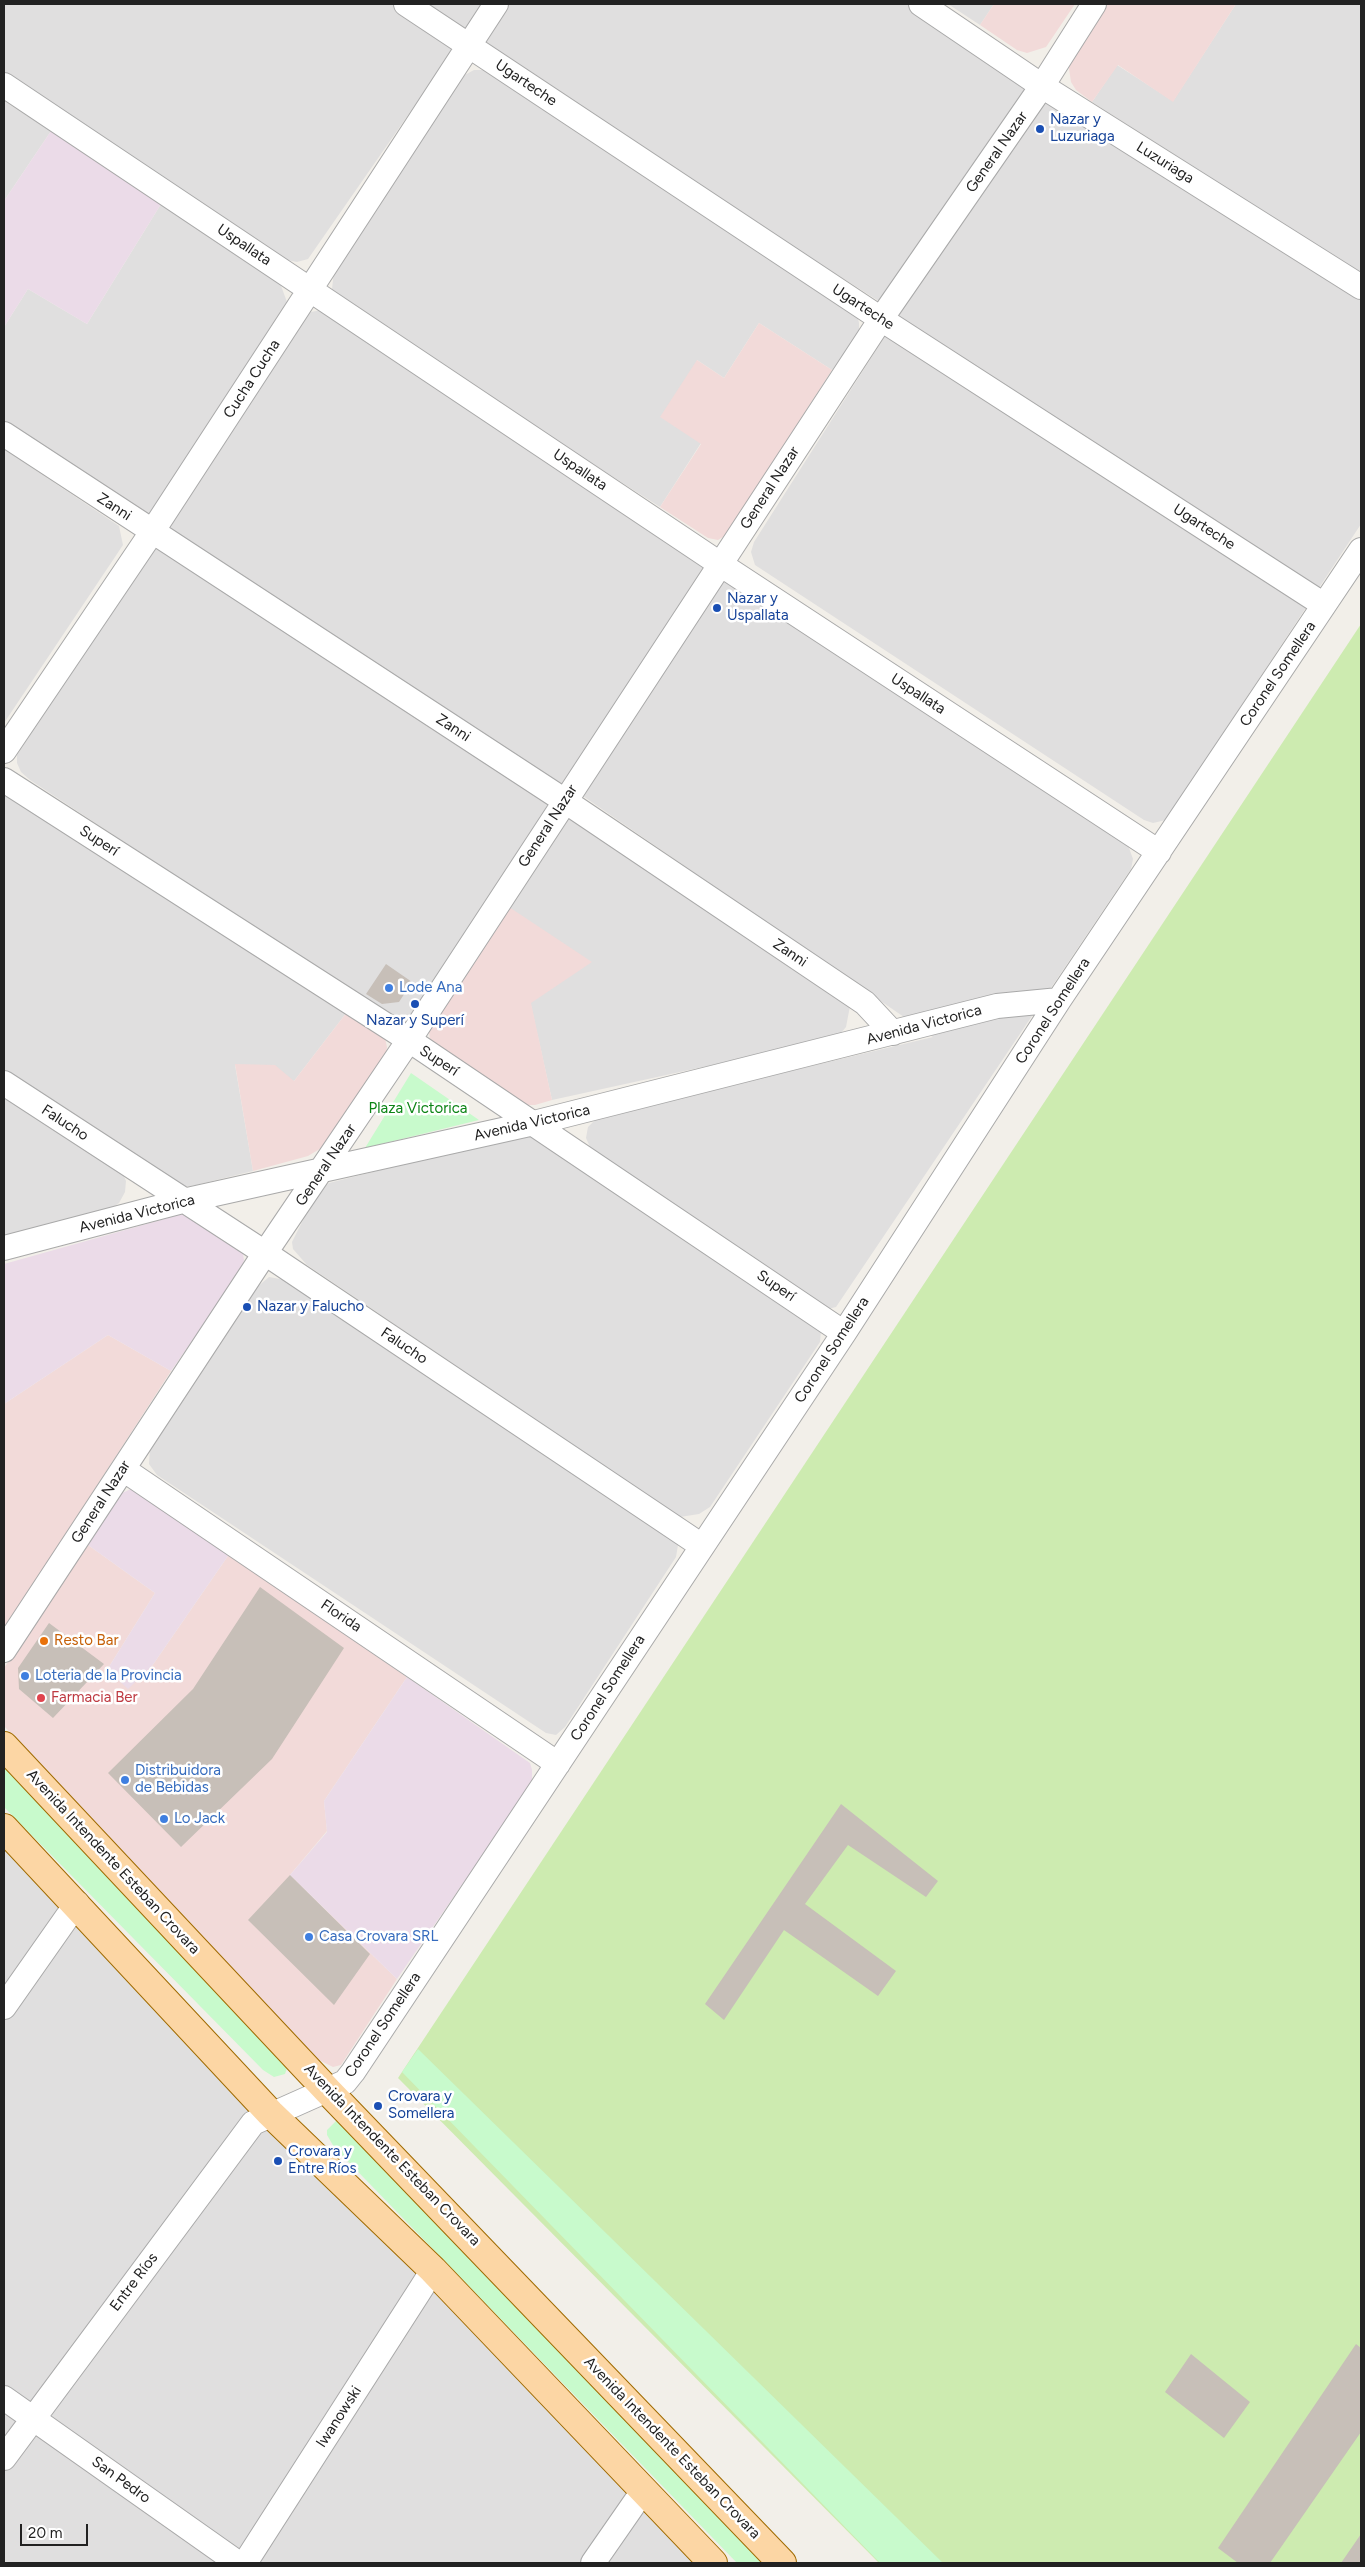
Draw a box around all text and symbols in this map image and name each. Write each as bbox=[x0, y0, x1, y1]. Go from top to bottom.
street label: Ugarteche bbox=[492, 56, 560, 110]
street label: General Nazar bbox=[962, 108, 1032, 196]
place label: Nazar y Luzuriaga bbox=[1050, 111, 1115, 146]
marker: Nazar y Luzuriaga bbox=[1034, 123, 1046, 135]
street label: Luzuriaga bbox=[1133, 138, 1197, 188]
street label: Uspallata bbox=[213, 220, 275, 270]
street label: Ugarteche bbox=[828, 280, 898, 334]
street label: Cucha Cucha bbox=[220, 336, 284, 422]
street label: General Nazar bbox=[737, 443, 803, 533]
street label: Uspallata bbox=[549, 445, 611, 495]
street label: Zanni bbox=[93, 489, 135, 525]
street label: Ugarteche bbox=[1169, 500, 1239, 554]
place label: Nazar y Uspallata bbox=[727, 590, 789, 625]
marker: Nazar y Uspallata bbox=[711, 602, 723, 614]
street label: Coronel Somellera bbox=[1236, 618, 1320, 730]
street label: Uspallata bbox=[887, 670, 949, 718]
street label: Zanni bbox=[432, 710, 474, 746]
street label: General Nazar bbox=[515, 781, 581, 871]
street label: Superí bbox=[76, 822, 122, 860]
street label: Zanni bbox=[769, 935, 811, 971]
street label: Coronel Somellera bbox=[1012, 954, 1094, 1068]
place label: Lode Ana bbox=[399, 979, 462, 997]
marker: Lode Ana bbox=[383, 982, 395, 994]
marker: Nazar y Superí bbox=[409, 998, 421, 1010]
street label: Avenida Victorica bbox=[864, 1001, 984, 1049]
place label: Nazar y Superí bbox=[366, 1012, 464, 1030]
street label: Superí bbox=[416, 1042, 462, 1080]
park label: Plaza Victorica bbox=[369, 1100, 467, 1118]
street label: Falucho bbox=[38, 1101, 92, 1145]
street label: Avenida Victorica bbox=[472, 1101, 592, 1145]
street label: General Nazar bbox=[292, 1120, 360, 1210]
street label: Avenida Victorica bbox=[77, 1191, 197, 1237]
street label: Superí bbox=[753, 1266, 799, 1306]
street label: Coronel Somellera bbox=[791, 1293, 873, 1407]
place label: Nazar y Falucho bbox=[257, 1298, 364, 1316]
marker: Nazar y Falucho bbox=[241, 1301, 253, 1313]
street label: Falucho bbox=[377, 1324, 431, 1368]
street label: General Nazar bbox=[68, 1457, 134, 1547]
street label: Florida bbox=[317, 1596, 365, 1636]
street label: Coronel Somellera bbox=[567, 1631, 649, 1745]
place label: Resto Bar bbox=[54, 1632, 118, 1650]
marker: Resto Bar bbox=[38, 1635, 50, 1647]
place label: Loteria de la Provincia bbox=[35, 1667, 182, 1685]
marker: Loteria de la Provincia bbox=[19, 1670, 31, 1682]
place label: Farmacia Ber bbox=[51, 1689, 138, 1707]
marker: Farmacia Ber bbox=[35, 1692, 47, 1704]
place label: Distribuidora de Bebidas bbox=[135, 1762, 221, 1797]
street label: Avenida Intendente Esteban Crovara bbox=[23, 1766, 203, 1958]
marker: Distribuidora de Bebidas bbox=[119, 1774, 131, 1786]
place label: Lo Jack bbox=[174, 1810, 225, 1828]
marker: Lo Jack bbox=[158, 1813, 170, 1825]
place label: Casa Crovara SRL bbox=[319, 1928, 438, 1946]
marker: Casa Crovara SRL bbox=[303, 1931, 315, 1943]
street label: Coronel Somellera bbox=[341, 1969, 425, 2081]
street label: Avenida Intendente Esteban Crovara bbox=[300, 2060, 484, 2250]
place label: Crovara y Somellera bbox=[388, 2088, 454, 2123]
marker: Crovara y Somellera bbox=[372, 2100, 384, 2112]
place label: Crovara y Entre Ríos bbox=[288, 2143, 356, 2178]
marker: Crovara y Entre Ríos bbox=[272, 2155, 284, 2167]
street label: Entre Ríos bbox=[106, 2249, 162, 2315]
street label: Avenida Intendente Esteban Crovara bbox=[580, 2353, 764, 2543]
street label: Iwanowski bbox=[312, 2383, 366, 2451]
street label: San Pedro bbox=[88, 2453, 154, 2507]
scale bar bbox=[22, 2514, 90, 2546]
text: 20 m bbox=[28, 2524, 62, 2542]

